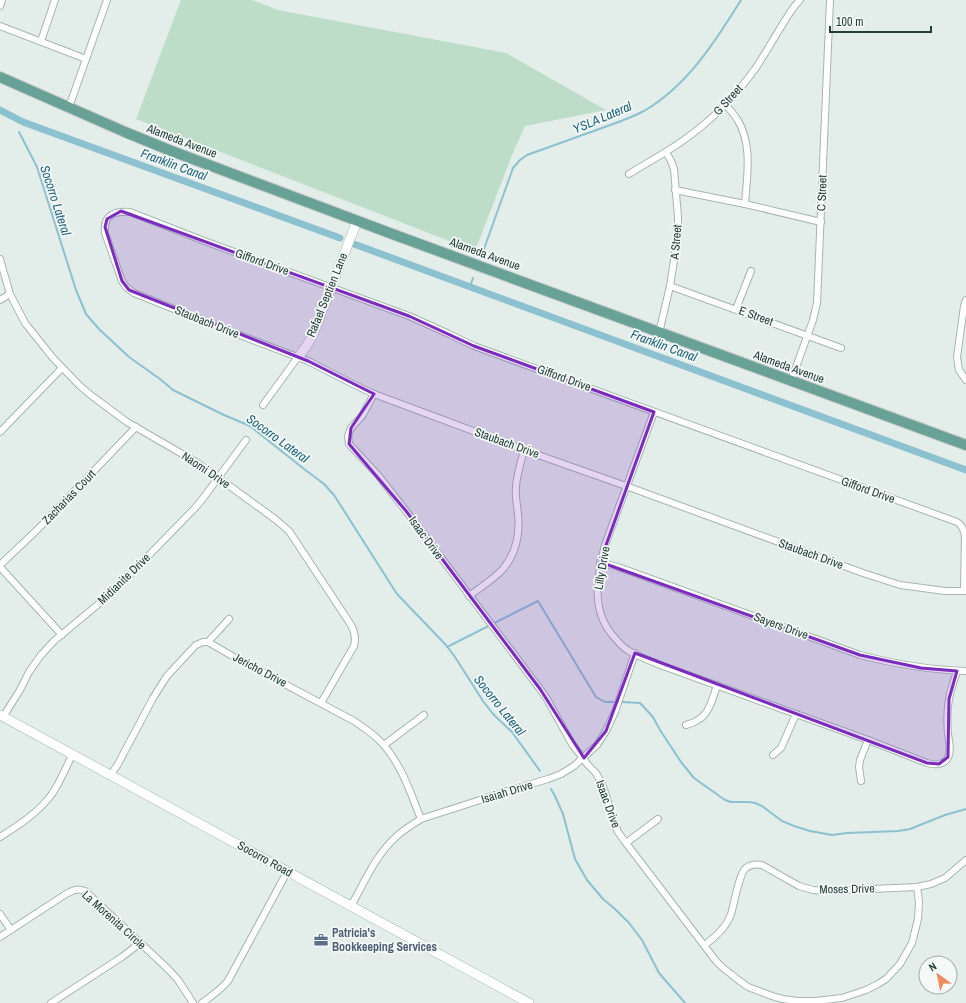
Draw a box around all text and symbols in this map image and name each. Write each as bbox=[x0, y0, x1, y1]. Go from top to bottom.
scale bar bbox=[830, 8, 931, 34]
text: 100 m bbox=[836, 14, 863, 30]
street label: G Street bbox=[710, 81, 747, 119]
water label: YSLA Lateral bbox=[570, 97, 635, 137]
street label: Alameda Avenue bbox=[144, 120, 220, 162]
water label: Franklin Canal bbox=[138, 145, 210, 185]
water label: Socorro Lateral bbox=[36, 163, 75, 238]
street label: C Street bbox=[813, 174, 831, 211]
street label: A Street bbox=[666, 224, 686, 261]
street label: Alameda Avenue bbox=[446, 233, 523, 274]
street label: Gifford Drive bbox=[233, 245, 291, 279]
street label: Rafael Septien Lane bbox=[303, 250, 351, 340]
street label: Staubach Drive bbox=[173, 302, 241, 342]
street label: E Street bbox=[737, 302, 776, 330]
water label: Franklin Canal bbox=[628, 326, 700, 366]
street label: Alameda Avenue bbox=[750, 346, 827, 387]
street label: Gifford Drive bbox=[535, 361, 593, 395]
water label: Socorro Lateral bbox=[243, 410, 313, 467]
street label: Staubach Drive bbox=[472, 424, 542, 462]
street label: Naomi Drive bbox=[179, 448, 233, 492]
street label: Zacharias Court bbox=[39, 466, 99, 528]
street label: Gifford Drive bbox=[839, 473, 897, 507]
street label: Isaac Drive bbox=[405, 513, 447, 563]
street label: Staubach Drive bbox=[776, 535, 846, 573]
street label: Lilly Drive bbox=[590, 545, 614, 591]
street label: Midianite Drive bbox=[94, 550, 154, 608]
street label: Sayers Drive bbox=[752, 609, 810, 643]
street label: Jericho Drive bbox=[230, 649, 290, 691]
water label: Socorro Lateral bbox=[470, 672, 530, 739]
street label: Isaiah Drive bbox=[479, 777, 535, 807]
street label: Isaac Drive bbox=[592, 778, 624, 830]
street label: Socorro Road bbox=[235, 837, 295, 881]
street label: Moses Drive bbox=[819, 881, 875, 897]
street label: La Morenita Circle bbox=[79, 887, 149, 953]
place label: Patricia's Bookkeeping Services bbox=[332, 925, 438, 955]
office icon: Patricia's Bookkeeping Services bbox=[313, 932, 329, 948]
north arrow bbox=[918, 955, 958, 995]
text: N bbox=[926, 959, 939, 974]

